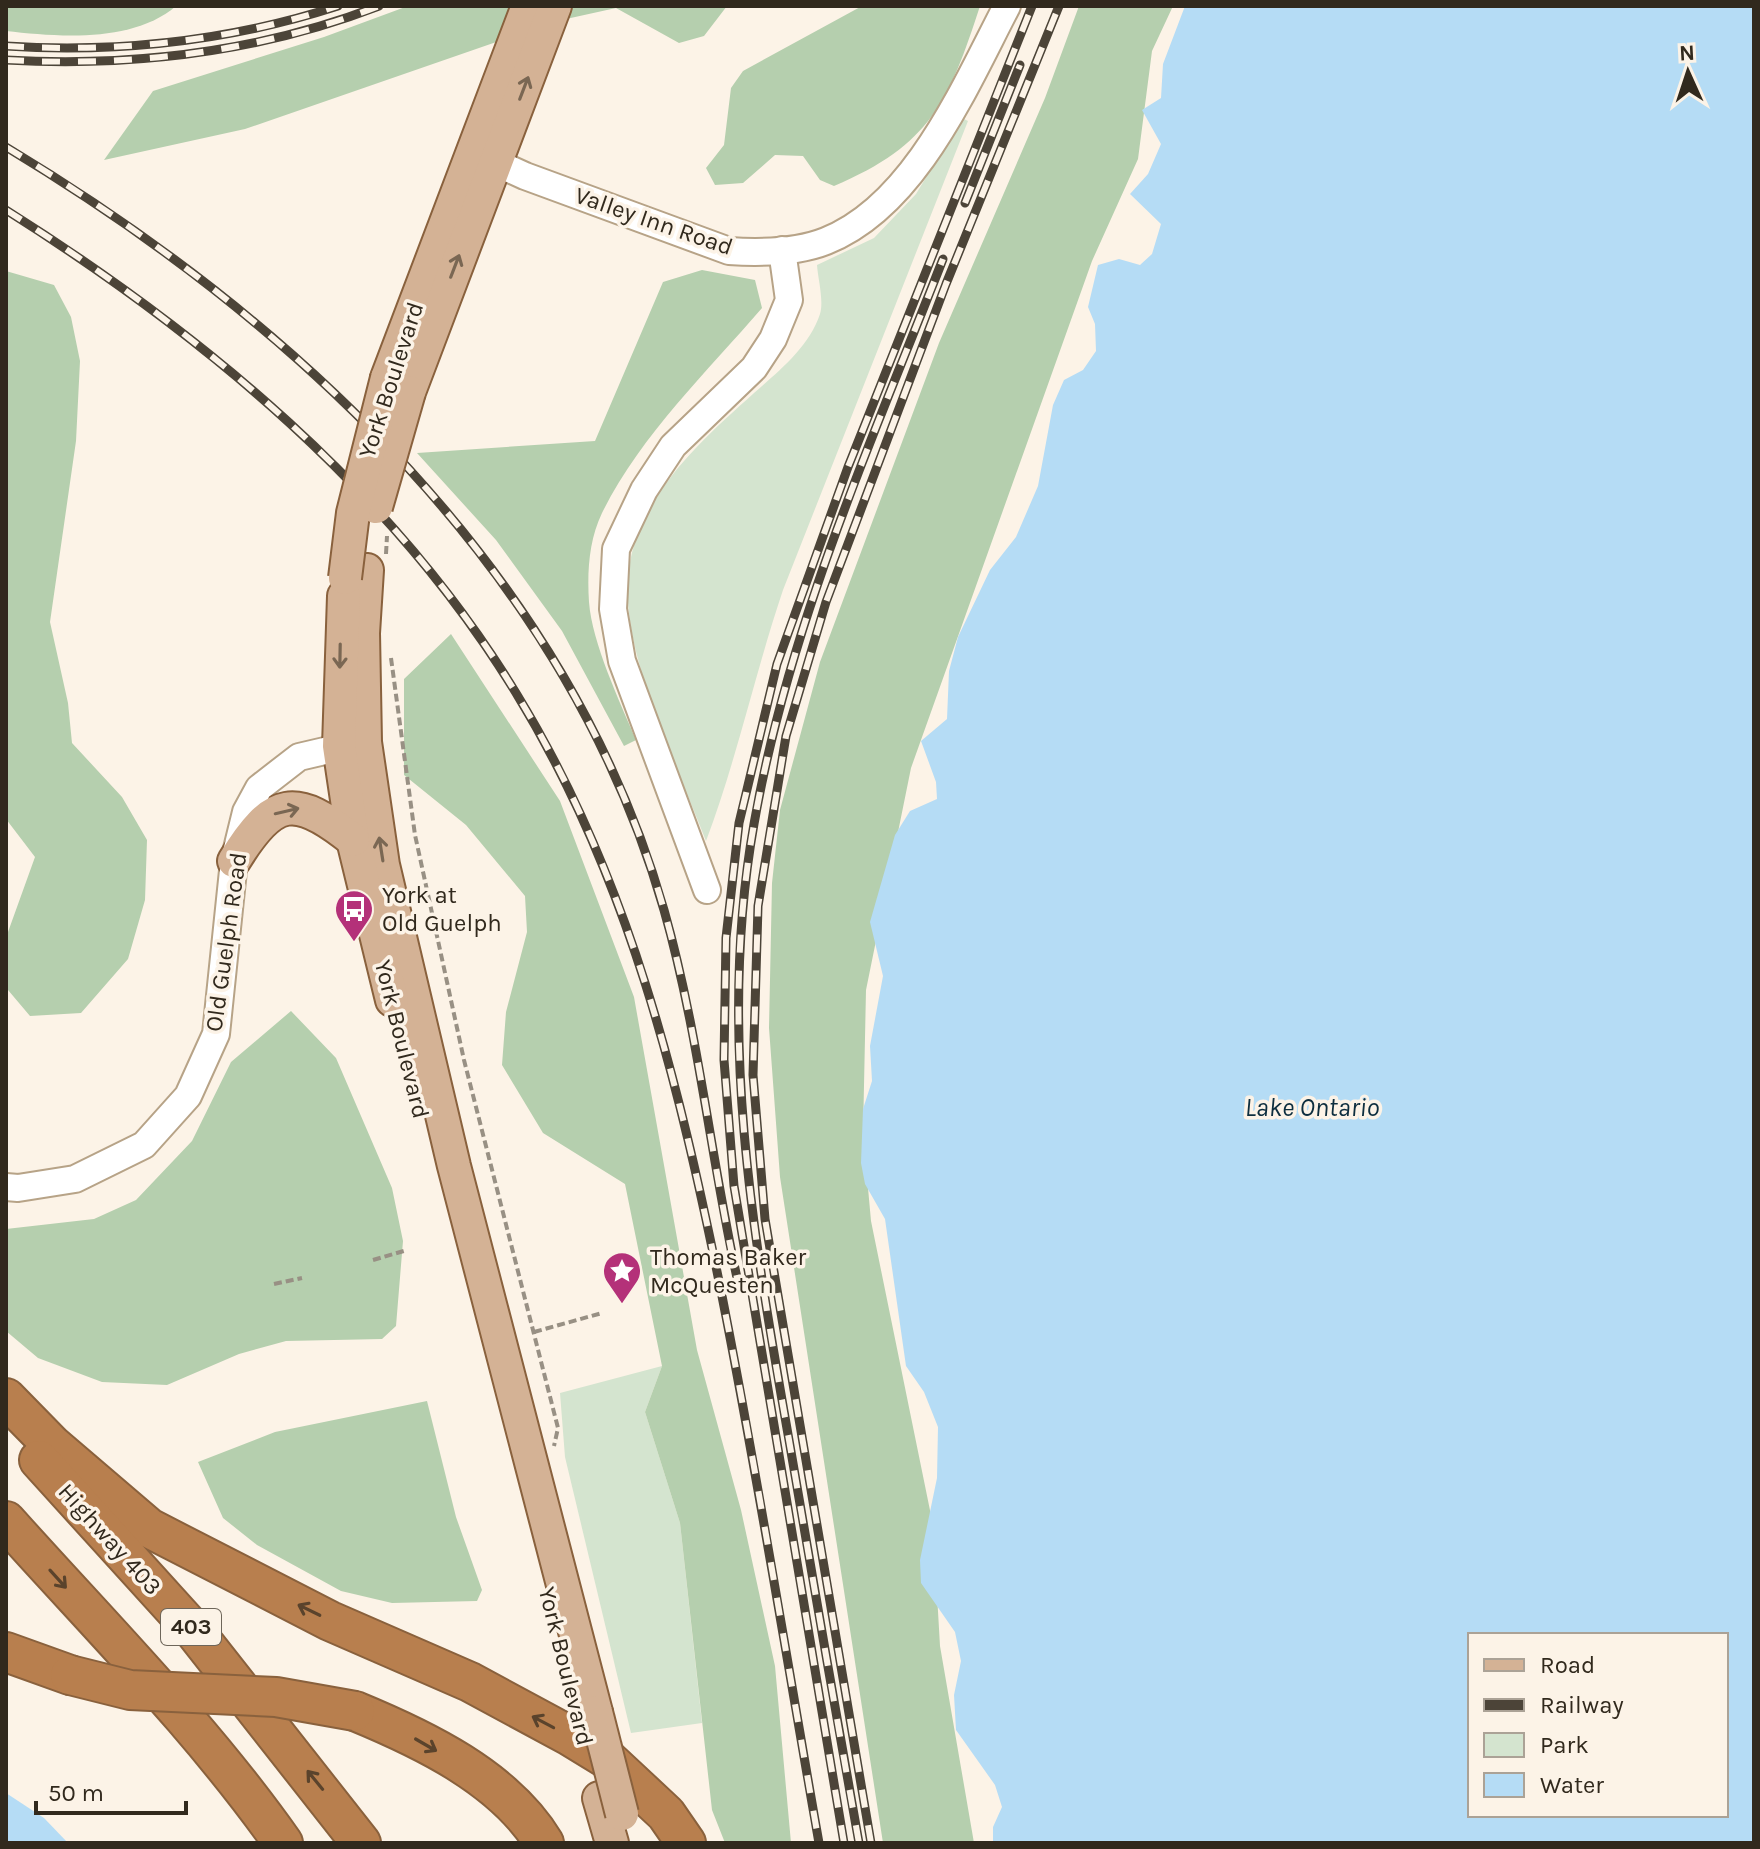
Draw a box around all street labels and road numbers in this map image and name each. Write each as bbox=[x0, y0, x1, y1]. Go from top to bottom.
street label: Valley Inn Road bbox=[571, 181, 737, 261]
street label: York Boulevard bbox=[353, 298, 429, 462]
street label: Old Guelph Road bbox=[200, 851, 252, 1033]
street label: York Boulevard bbox=[369, 957, 435, 1121]
street label: Highway 403 bbox=[53, 1477, 167, 1601]
street label: York Boulevard bbox=[533, 1584, 599, 1748]
road number: 403 bbox=[161, 1609, 221, 1645]

